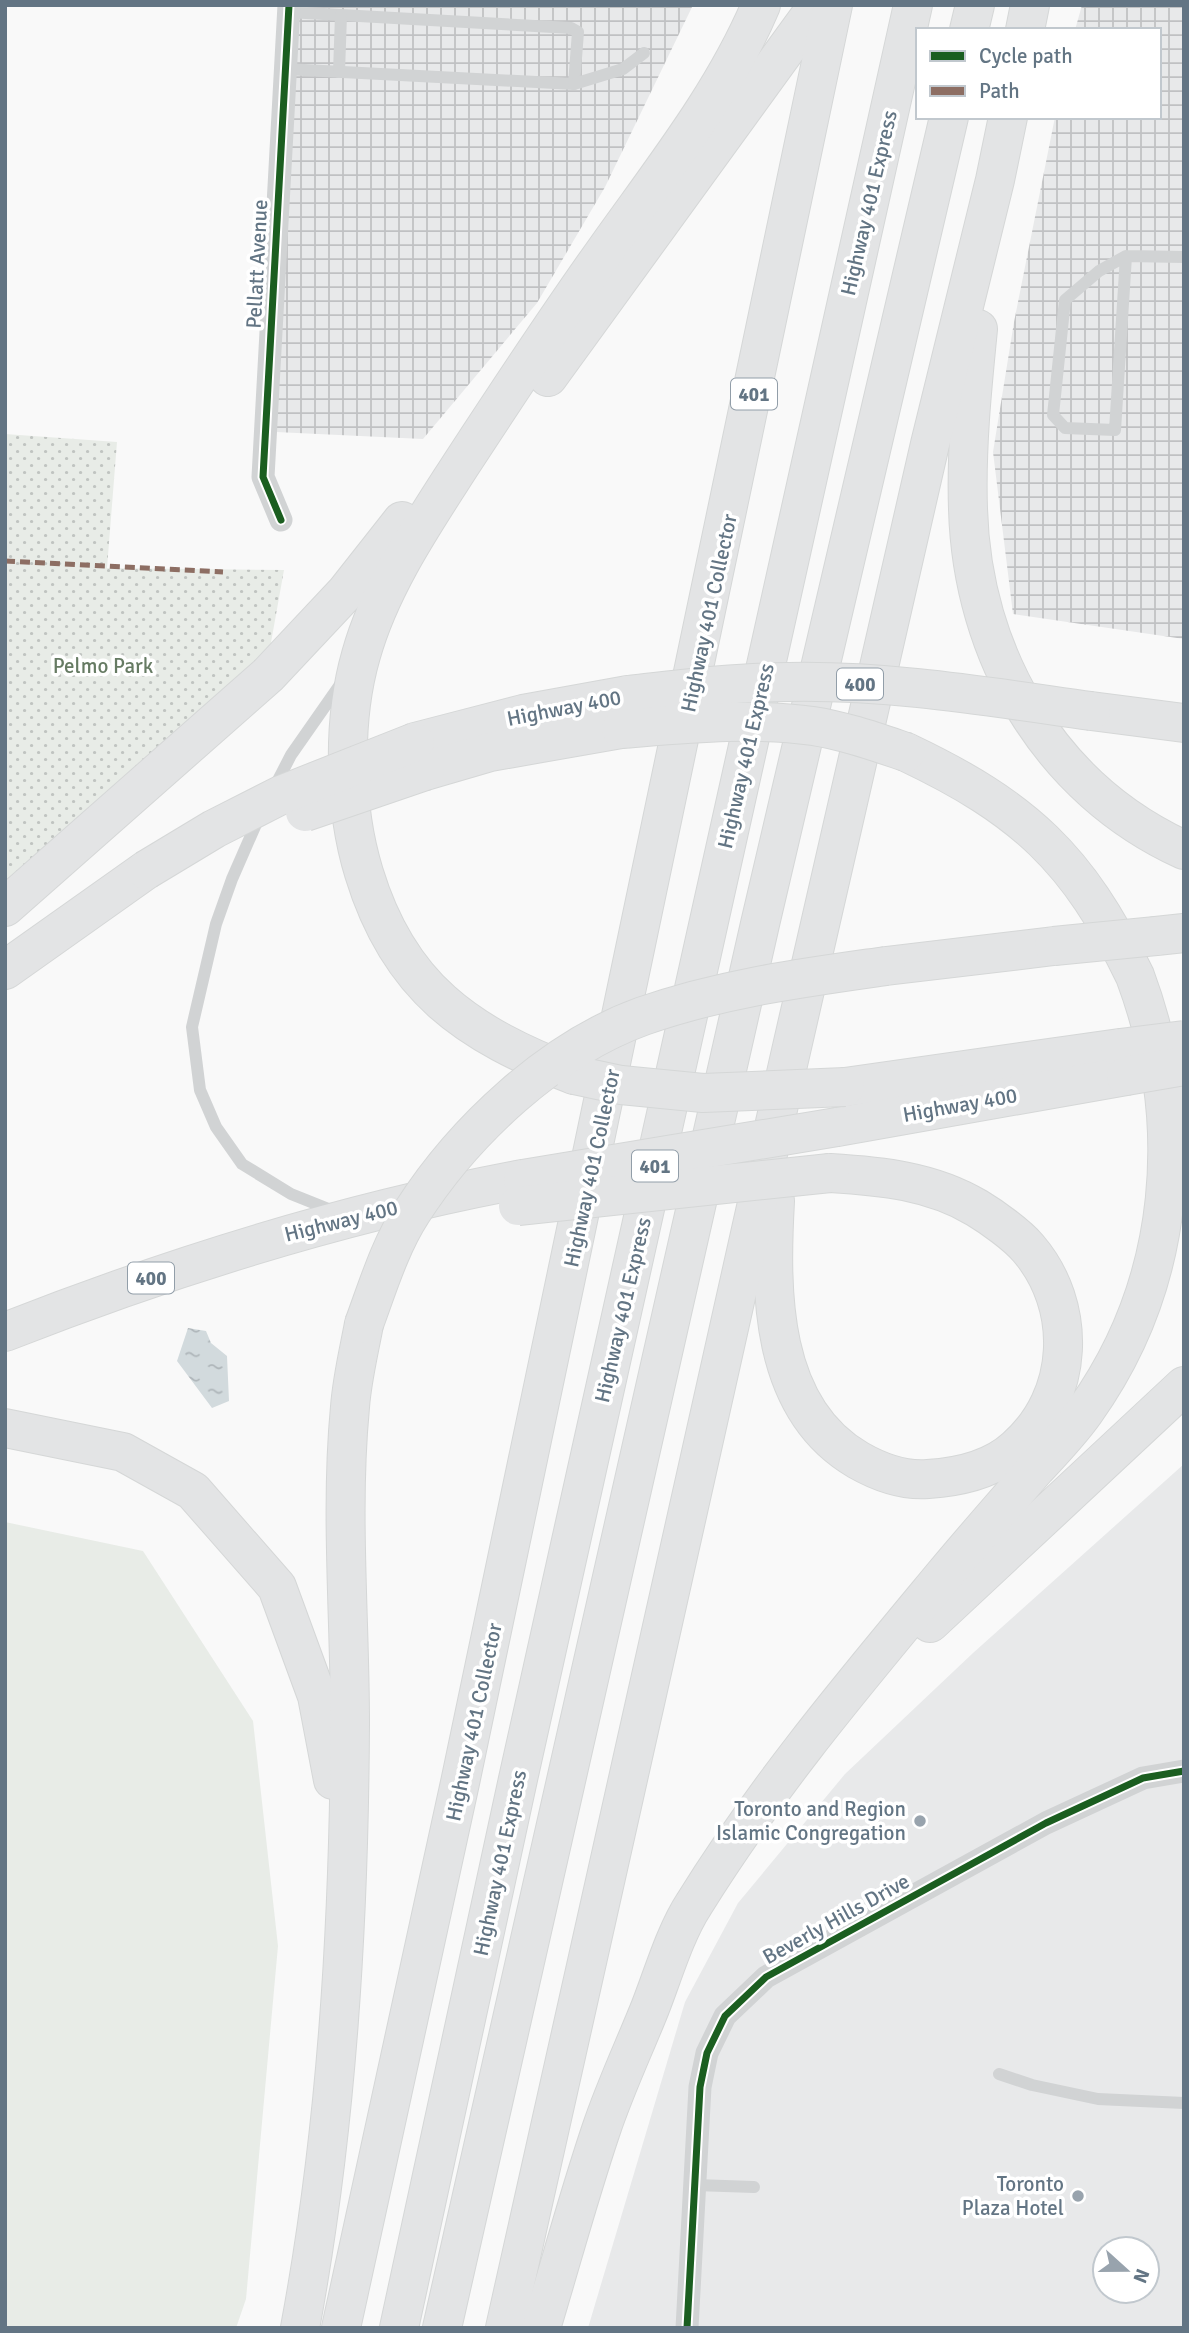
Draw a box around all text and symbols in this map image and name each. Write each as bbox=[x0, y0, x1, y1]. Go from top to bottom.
legend bbox=[916, 28, 1161, 119]
text: Cycle path bbox=[979, 43, 1073, 69]
text: Path bbox=[979, 78, 1020, 104]
street label: Highway 401 Express bbox=[835, 108, 903, 298]
street label: Pellatt Avenue bbox=[241, 199, 273, 329]
road number: 401 bbox=[731, 378, 777, 410]
street label: Highway 401 Collector bbox=[675, 511, 743, 715]
park label: Pelmo Park bbox=[53, 653, 154, 679]
street label: Highway 401 Express bbox=[712, 661, 780, 851]
road number: 400 bbox=[837, 668, 883, 699]
street label: Highway 400 bbox=[505, 684, 623, 732]
street label: Highway 401 Collector bbox=[558, 1066, 626, 1270]
street label: Highway 400 bbox=[901, 1082, 1019, 1128]
road number: 401 bbox=[632, 1150, 678, 1182]
street label: Highway 400 bbox=[282, 1194, 400, 1248]
street label: Highway 401 Express bbox=[589, 1215, 657, 1405]
road number: 400 bbox=[128, 1262, 174, 1294]
street label: Highway 401 Collector bbox=[440, 1620, 508, 1824]
street label: Highway 401 Express bbox=[468, 1768, 532, 1958]
place label: Toronto and Region Islamic Congregation bbox=[716, 1796, 906, 1846]
marker: Toronto and Region Islamic Congregation bbox=[912, 1813, 928, 1829]
street label: Beverly Hills Drive bbox=[758, 1868, 914, 1970]
place label: Toronto Plaza Hotel bbox=[962, 2171, 1064, 2221]
marker: Toronto Plaza Hotel bbox=[1070, 2188, 1086, 2204]
north arrow bbox=[1091, 2235, 1161, 2305]
text: N bbox=[1127, 2265, 1155, 2286]

